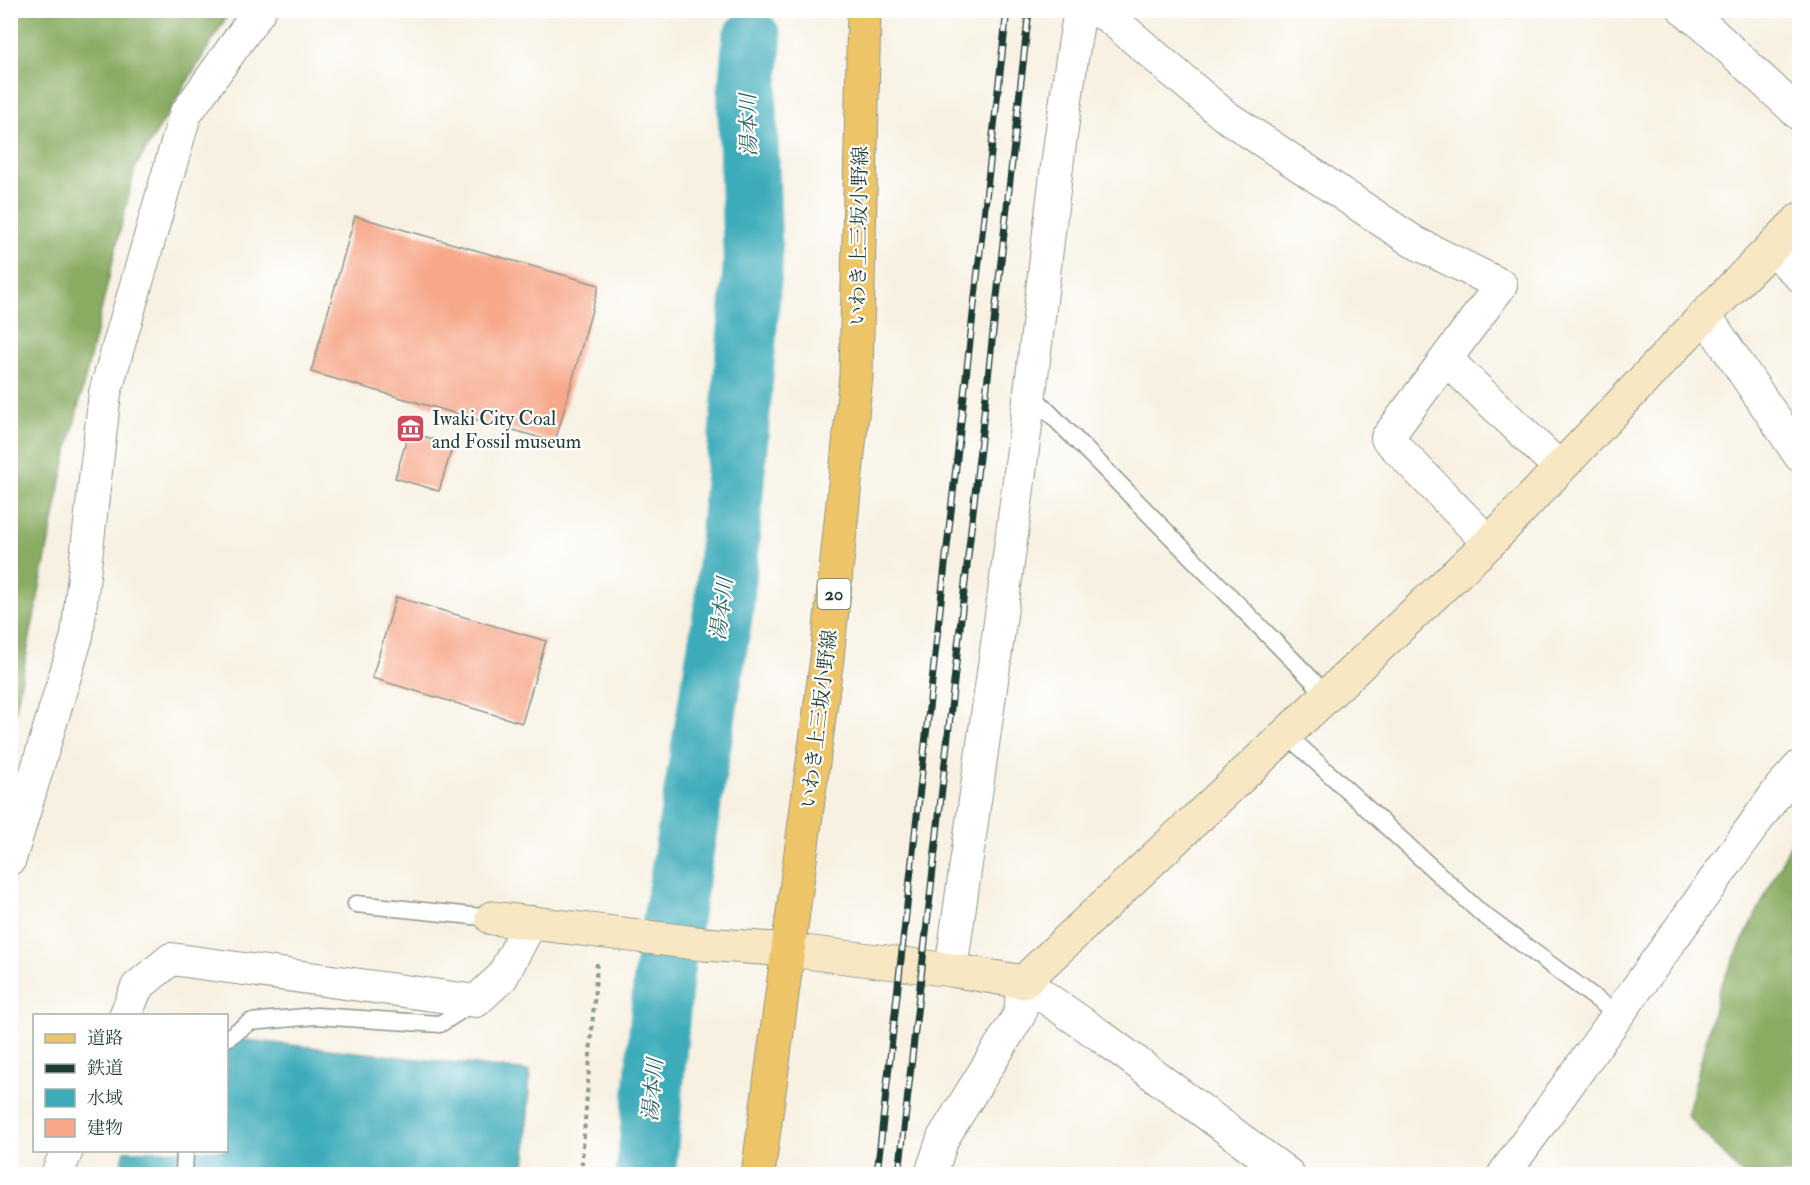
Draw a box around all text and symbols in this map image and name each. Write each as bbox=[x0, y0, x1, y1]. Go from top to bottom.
water label: 湯本川 bbox=[735, 91, 763, 157]
street label: いわき上三坂小野線 bbox=[845, 146, 873, 326]
place label: Iwaki City Coal and Fossil museum bbox=[432, 406, 582, 454]
museum icon: Iwaki City Coal and Fossil museum bbox=[395, 413, 427, 445]
water label: 湯本川 bbox=[705, 574, 739, 642]
road number: 20 bbox=[818, 579, 850, 609]
street label: いわき上三坂小野線 bbox=[796, 628, 842, 810]
legend bbox=[33, 1014, 228, 1152]
text: 道路 bbox=[87, 1027, 123, 1050]
water label: 湯本川 bbox=[637, 1055, 669, 1123]
text: 鉄道 bbox=[87, 1057, 123, 1080]
text: 水域 bbox=[87, 1087, 123, 1110]
text: 建物 bbox=[87, 1117, 123, 1140]

